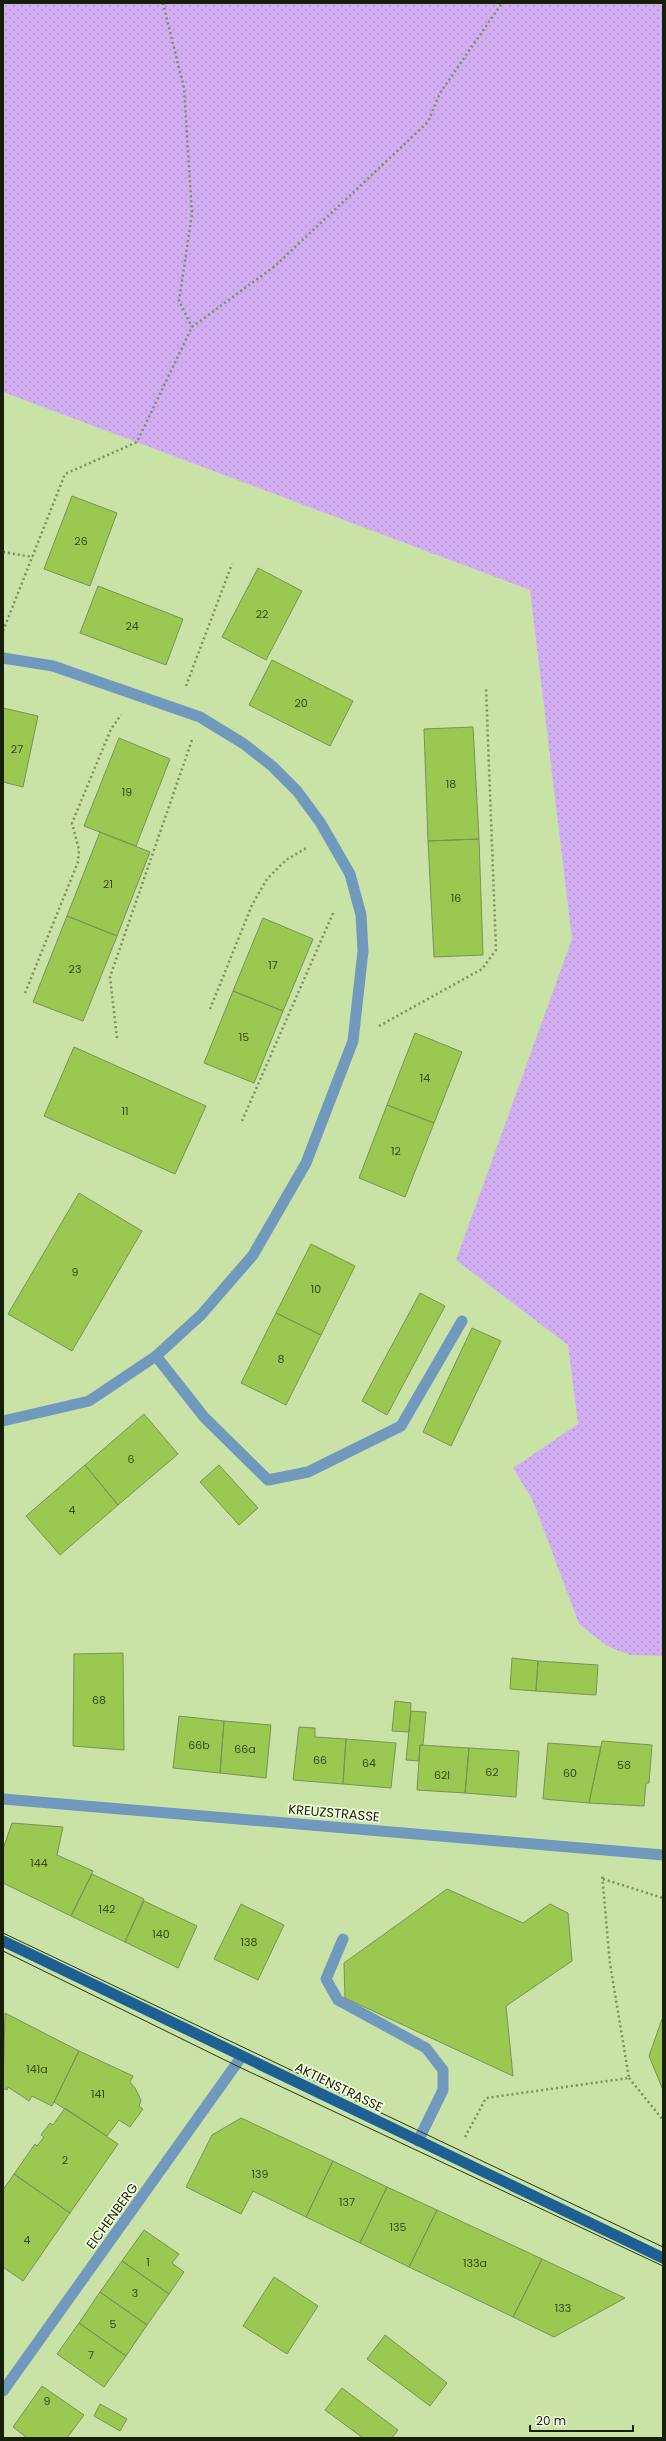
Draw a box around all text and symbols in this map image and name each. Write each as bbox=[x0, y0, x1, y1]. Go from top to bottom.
house number: 26 bbox=[74, 533, 88, 549]
house number: 22 bbox=[256, 606, 268, 622]
house number: 24 bbox=[125, 618, 139, 634]
house number: 20 bbox=[294, 695, 308, 711]
house number: 27 bbox=[11, 741, 23, 757]
house number: 18 bbox=[446, 776, 456, 792]
house number: 19 bbox=[122, 784, 132, 800]
house number: 21 bbox=[103, 876, 113, 892]
house number: 16 bbox=[451, 890, 461, 906]
house number: 17 bbox=[268, 957, 278, 973]
house number: 23 bbox=[69, 961, 81, 977]
house number: 15 bbox=[239, 1029, 249, 1045]
house number: 14 bbox=[420, 1070, 430, 1086]
house number: 11 bbox=[121, 1103, 129, 1119]
house number: 12 bbox=[391, 1143, 401, 1159]
house number: 9 bbox=[72, 1264, 79, 1280]
house number: 10 bbox=[311, 1281, 321, 1297]
house number: 8 bbox=[278, 1351, 285, 1367]
house number: 6 bbox=[128, 1451, 135, 1467]
house number: 4 bbox=[69, 1502, 76, 1518]
house number: 68 bbox=[92, 1692, 106, 1708]
house number: 66b bbox=[188, 1737, 210, 1753]
house number: 66a bbox=[234, 1741, 256, 1757]
house number: 66 bbox=[313, 1752, 327, 1768]
house number: 64 bbox=[362, 1755, 376, 1771]
house number: 58 bbox=[617, 1757, 631, 1773]
house number: 62 bbox=[485, 1764, 499, 1780]
house number: 60 bbox=[563, 1765, 577, 1781]
house number: 62I bbox=[434, 1767, 450, 1783]
street label: KREUZSTRASSE bbox=[288, 1800, 380, 1826]
house number: 144 bbox=[30, 1855, 48, 1871]
house number: 142 bbox=[99, 1901, 115, 1917]
house number: 140 bbox=[152, 1926, 170, 1942]
house number: 138 bbox=[241, 1934, 258, 1950]
street label: AKTIENSTRASSE bbox=[292, 2057, 386, 2117]
house number: 141a bbox=[26, 2061, 48, 2077]
house number: 141 bbox=[91, 2086, 105, 2102]
house number: 2 bbox=[62, 2152, 68, 2168]
house number: 139 bbox=[252, 2166, 269, 2182]
street label: EICHENBERG bbox=[82, 2179, 142, 2253]
house number: 137 bbox=[339, 2194, 355, 2210]
house number: 135 bbox=[390, 2219, 407, 2235]
house number: 4 bbox=[24, 2232, 31, 2248]
house number: 1 bbox=[146, 2254, 150, 2270]
house number: 133a bbox=[463, 2255, 487, 2271]
house number: 3 bbox=[132, 2285, 138, 2301]
house number: 133 bbox=[555, 2300, 571, 2316]
house number: 5 bbox=[110, 2316, 117, 2332]
house number: 7 bbox=[88, 2347, 94, 2363]
house number: 9 bbox=[44, 2393, 51, 2409]
scale bar bbox=[530, 2407, 633, 2433]
text: 20 m bbox=[536, 2412, 566, 2429]

